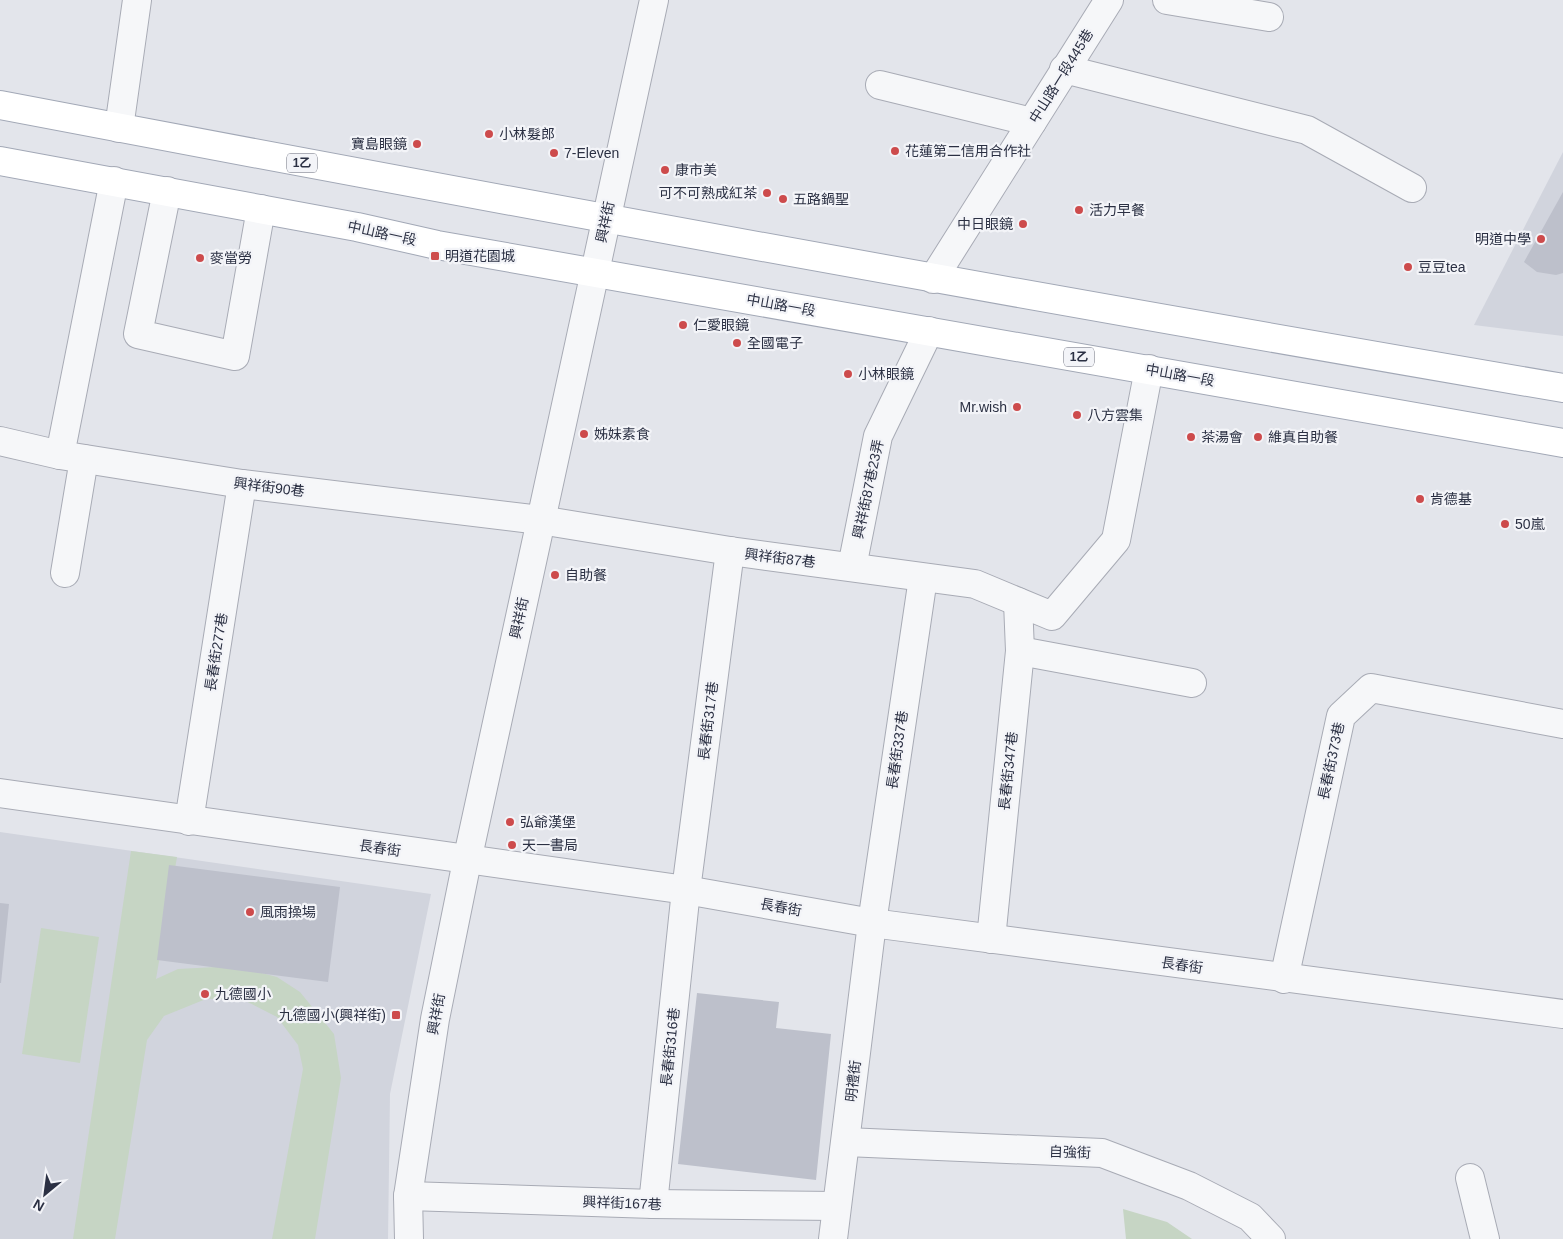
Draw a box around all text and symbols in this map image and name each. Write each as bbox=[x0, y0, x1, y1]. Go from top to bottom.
street label: 中山路一段445巷 bbox=[1026, 26, 1096, 126]
place label: 小林髮郎 bbox=[499, 126, 555, 142]
marker: 小林髮郎 bbox=[483, 128, 495, 140]
place label: 寶島眼鏡 bbox=[351, 136, 407, 152]
marker: 寶島眼鏡 bbox=[411, 138, 423, 150]
place label: 花蓮第二信用合作社 bbox=[905, 143, 1031, 159]
place label: 7-Eleven bbox=[564, 145, 619, 161]
marker: 花蓮第二信用合作社 bbox=[889, 145, 901, 157]
marker: 7-Eleven bbox=[548, 147, 560, 159]
road number: 1乙 bbox=[287, 154, 317, 172]
place label: 康市美 bbox=[675, 162, 717, 178]
marker: 康市美 bbox=[659, 164, 671, 176]
place label: 可不可熟成紅茶 bbox=[659, 185, 757, 201]
marker: 可不可熟成紅茶 bbox=[761, 187, 773, 199]
place label: 五路鍋聖 bbox=[793, 191, 849, 207]
marker: 五路鍋聖 bbox=[777, 193, 789, 205]
street label: 興祥街 bbox=[593, 200, 617, 244]
place label: 活力早餐 bbox=[1089, 202, 1145, 218]
marker: 活力早餐 bbox=[1073, 204, 1085, 216]
place label: 中日眼鏡 bbox=[957, 216, 1013, 232]
street label: 中山路一段 bbox=[346, 218, 418, 248]
marker: 中日眼鏡 bbox=[1017, 218, 1029, 230]
place label: 明道中學 bbox=[1475, 231, 1531, 247]
marker: 明道中學 bbox=[1535, 233, 1547, 245]
place label: 明道花園城 bbox=[445, 248, 515, 264]
place label: 麥當勞 bbox=[210, 250, 252, 266]
marker: 明道花園城 bbox=[429, 250, 441, 262]
marker: 麥當勞 bbox=[194, 252, 206, 264]
place label: 豆豆tea bbox=[1418, 259, 1466, 275]
marker: 豆豆tea bbox=[1402, 261, 1414, 273]
street label: 中山路一段 bbox=[745, 291, 817, 319]
place label: 仁愛眼鏡 bbox=[693, 317, 749, 333]
marker: 仁愛眼鏡 bbox=[677, 319, 689, 331]
place label: 全國電子 bbox=[747, 335, 803, 351]
marker: 全國電子 bbox=[731, 337, 743, 349]
road number: 1乙 bbox=[1064, 348, 1094, 367]
street label: 中山路一段 bbox=[1144, 361, 1216, 389]
place label: 小林眼鏡 bbox=[858, 366, 914, 382]
marker: 小林眼鏡 bbox=[842, 368, 854, 380]
place label: Mr.wish bbox=[960, 399, 1007, 415]
marker: Mr.wish bbox=[1011, 401, 1023, 413]
place label: 八方雲集 bbox=[1087, 407, 1143, 423]
marker: 八方雲集 bbox=[1071, 409, 1083, 421]
place label: 姊妹素食 bbox=[594, 426, 650, 442]
marker: 姊妹素食 bbox=[578, 428, 590, 440]
place label: 茶湯會 bbox=[1201, 429, 1243, 445]
place label: 維真自助餐 bbox=[1268, 429, 1338, 445]
marker: 茶湯會 bbox=[1185, 431, 1197, 443]
marker: 維真自助餐 bbox=[1252, 431, 1264, 443]
street label: 興祥街87巷23弄 bbox=[850, 438, 886, 540]
street label: 興祥街90巷 bbox=[233, 475, 305, 499]
place label: 肯德基 bbox=[1430, 491, 1472, 507]
marker: 肯德基 bbox=[1414, 493, 1426, 505]
place label: 50嵐 bbox=[1515, 516, 1546, 532]
marker: 50嵐 bbox=[1499, 518, 1511, 530]
street label: 興祥街87巷 bbox=[744, 546, 816, 570]
place label: 自助餐 bbox=[565, 567, 607, 583]
marker: 自助餐 bbox=[549, 569, 561, 581]
street label: 興祥街 bbox=[507, 596, 531, 640]
street label: 長春街277巷 bbox=[202, 612, 230, 692]
street label: 長春街317巷 bbox=[695, 681, 721, 761]
street label: 長春街337巷 bbox=[884, 710, 910, 790]
street label: 長春街373巷 bbox=[1315, 721, 1347, 801]
street label: 長春街347巷 bbox=[996, 731, 1020, 811]
place label: 弘爺漢堡 bbox=[520, 814, 576, 830]
marker: 弘爺漢堡 bbox=[504, 816, 516, 828]
street label: 長春街 bbox=[358, 837, 402, 859]
place label: 天一書局 bbox=[522, 837, 578, 853]
marker: 天一書局 bbox=[506, 839, 518, 851]
street label: 長春街 bbox=[759, 895, 803, 919]
place label: 風雨操場 bbox=[260, 904, 316, 920]
marker: 風雨操場 bbox=[244, 906, 256, 918]
street label: 長春街 bbox=[1160, 954, 1204, 976]
place label: 九德國小 bbox=[215, 986, 271, 1002]
marker: 九德國小 bbox=[199, 988, 211, 1000]
street label: 興祥街 bbox=[424, 992, 448, 1036]
place label: 九德國小(興祥街) bbox=[279, 1007, 386, 1023]
street label: 長春街316巷 bbox=[658, 1007, 682, 1087]
marker: 九德國小(興祥街) bbox=[390, 1009, 402, 1021]
street label: 明禮街 bbox=[843, 1059, 863, 1103]
street label: 自強街 bbox=[1049, 1143, 1091, 1161]
north arrow bbox=[20, 1169, 70, 1219]
street label: 興祥街167巷 bbox=[582, 1194, 662, 1212]
text: N bbox=[30, 1196, 47, 1215]

